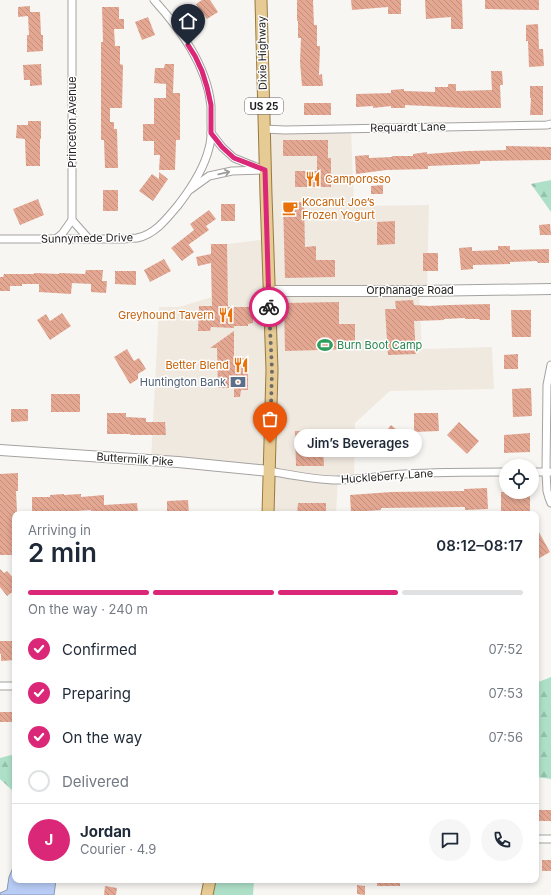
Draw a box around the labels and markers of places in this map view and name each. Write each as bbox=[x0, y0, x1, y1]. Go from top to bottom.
pin bbox=[171, 4, 205, 45]
restaurant icon: Camporosso bbox=[304, 170, 322, 188]
place label: Camporosso bbox=[325, 172, 391, 186]
place label: Kocanut Joe’s Frozen Yogurt bbox=[302, 195, 375, 222]
cafe icon: Kocanut Joe’s Frozen Yogurt bbox=[281, 199, 299, 217]
restaurant icon: Greyhound Tavern bbox=[217, 306, 235, 324]
place label: Greyhound Tavern bbox=[118, 308, 214, 322]
sports icon: Burn Boot Camp bbox=[316, 336, 334, 354]
place label: Burn Boot Camp bbox=[337, 338, 423, 352]
restaurant icon: Better Blend bbox=[232, 356, 250, 374]
place label: Better Blend bbox=[165, 358, 229, 372]
bank icon: Huntington Bank bbox=[229, 373, 247, 391]
place label: Huntington Bank bbox=[140, 375, 226, 389]
pin bbox=[253, 402, 287, 443]
callout: Jim’s Beverages bbox=[294, 429, 422, 457]

